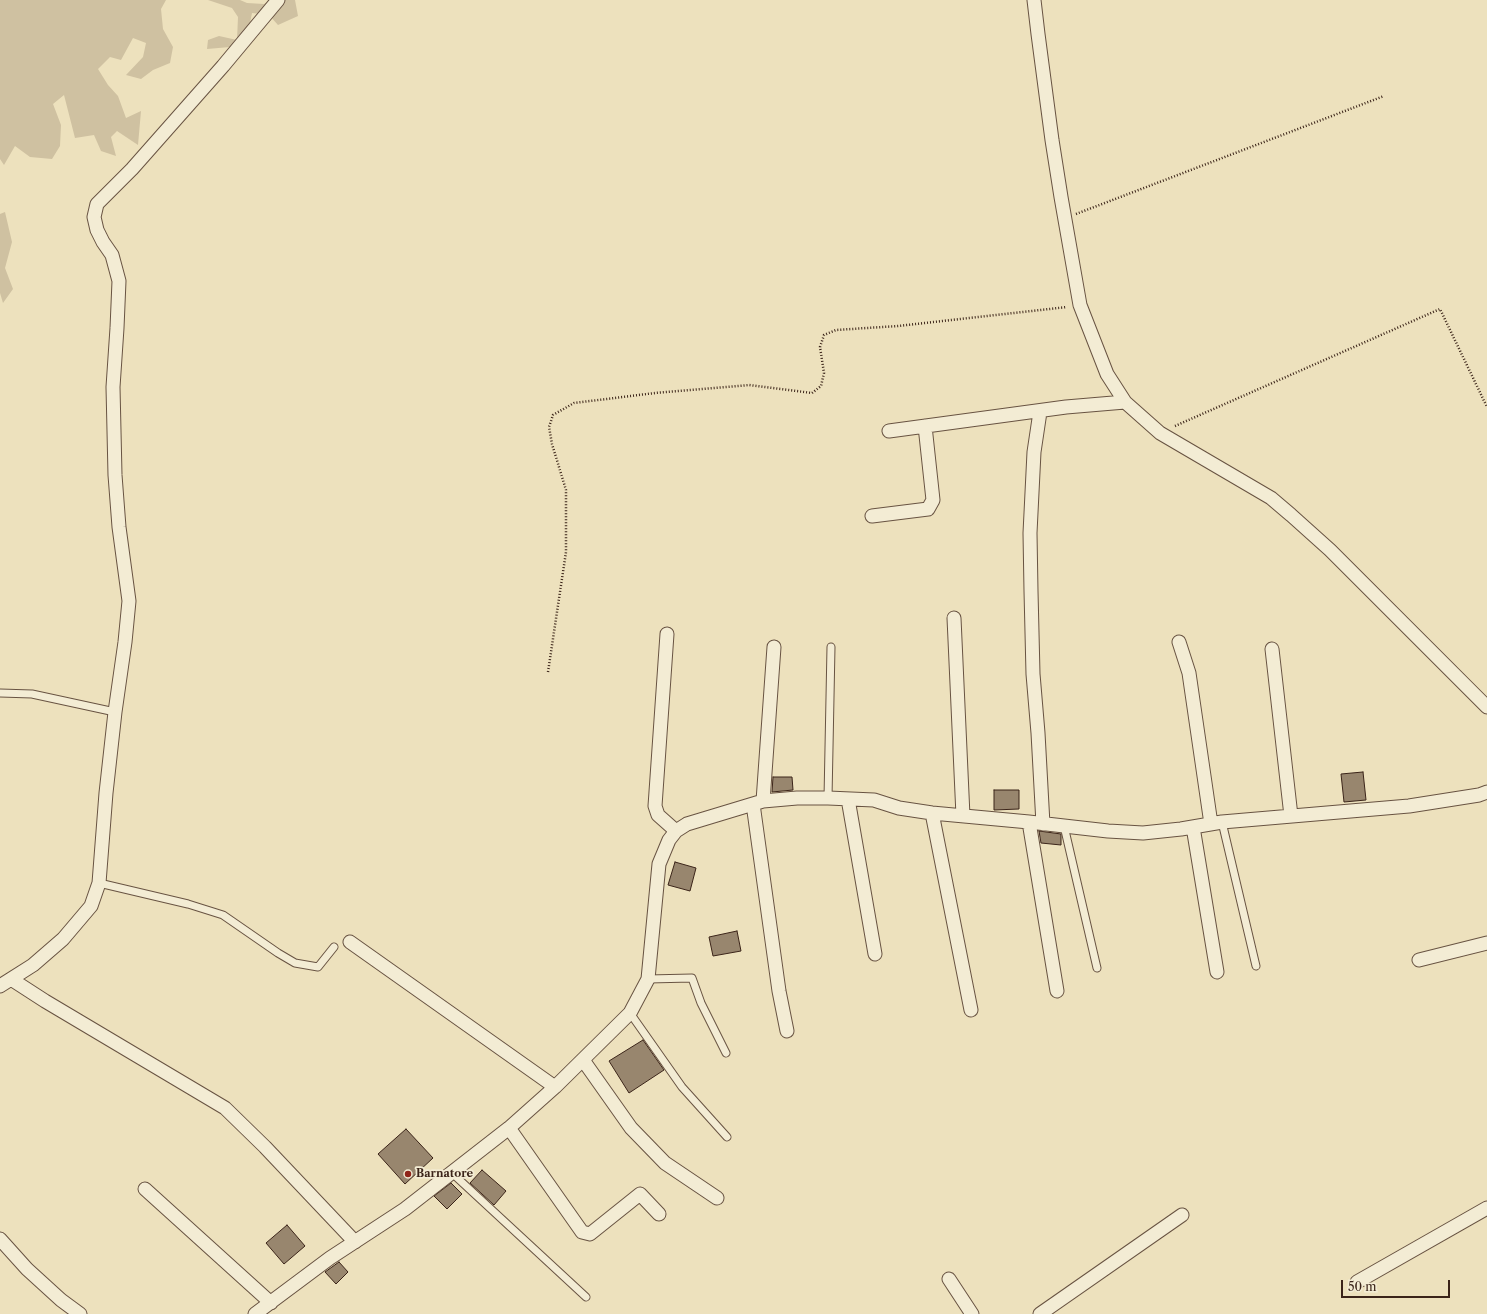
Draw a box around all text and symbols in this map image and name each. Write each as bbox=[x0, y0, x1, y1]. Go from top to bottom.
place label: Barnatore bbox=[416, 1167, 473, 1181]
marker: Barnatore bbox=[403, 1169, 413, 1179]
scale bar bbox=[1343, 1272, 1452, 1298]
text: 50 m bbox=[1348, 1279, 1377, 1294]

